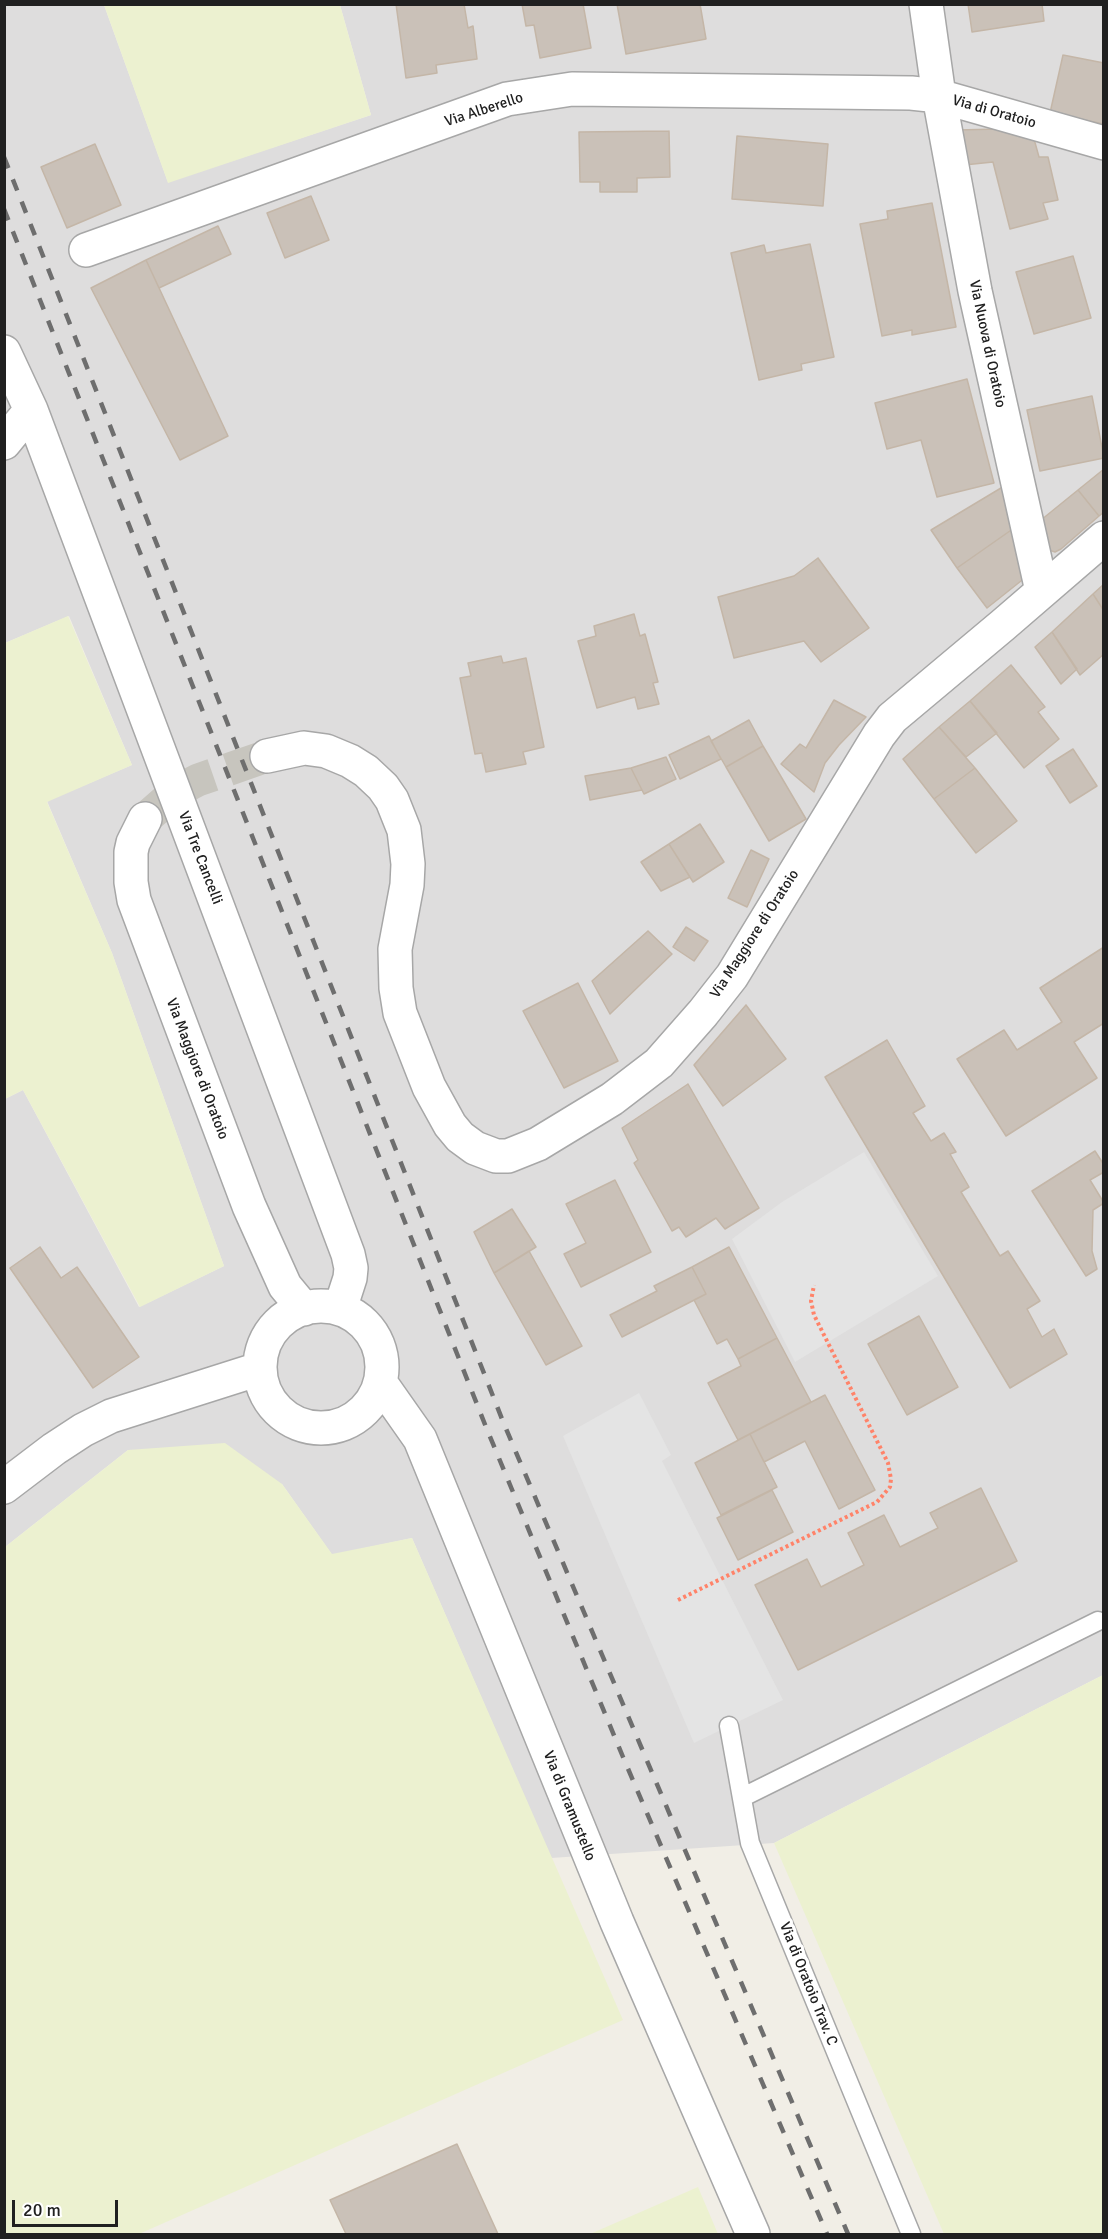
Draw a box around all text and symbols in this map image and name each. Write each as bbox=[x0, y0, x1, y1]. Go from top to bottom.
street label: Via Alberello bbox=[442, 89, 526, 131]
street label: Via di Oratoio bbox=[950, 91, 1038, 133]
street label: Via Nuova di Oratoio bbox=[965, 279, 1009, 409]
street label: Via Tre Cancelli bbox=[174, 809, 226, 907]
street label: Via Maggiore di Oratoio bbox=[707, 866, 803, 1002]
street label: Via Maggiore di Oratoio bbox=[162, 996, 232, 1142]
street label: Via di Gramustello bbox=[539, 1748, 599, 1864]
street label: Via di Oratoio Trav. C bbox=[775, 1920, 841, 2048]
scale bar bbox=[15, 2188, 122, 2226]
text: 20 m bbox=[23, 2199, 61, 2221]

